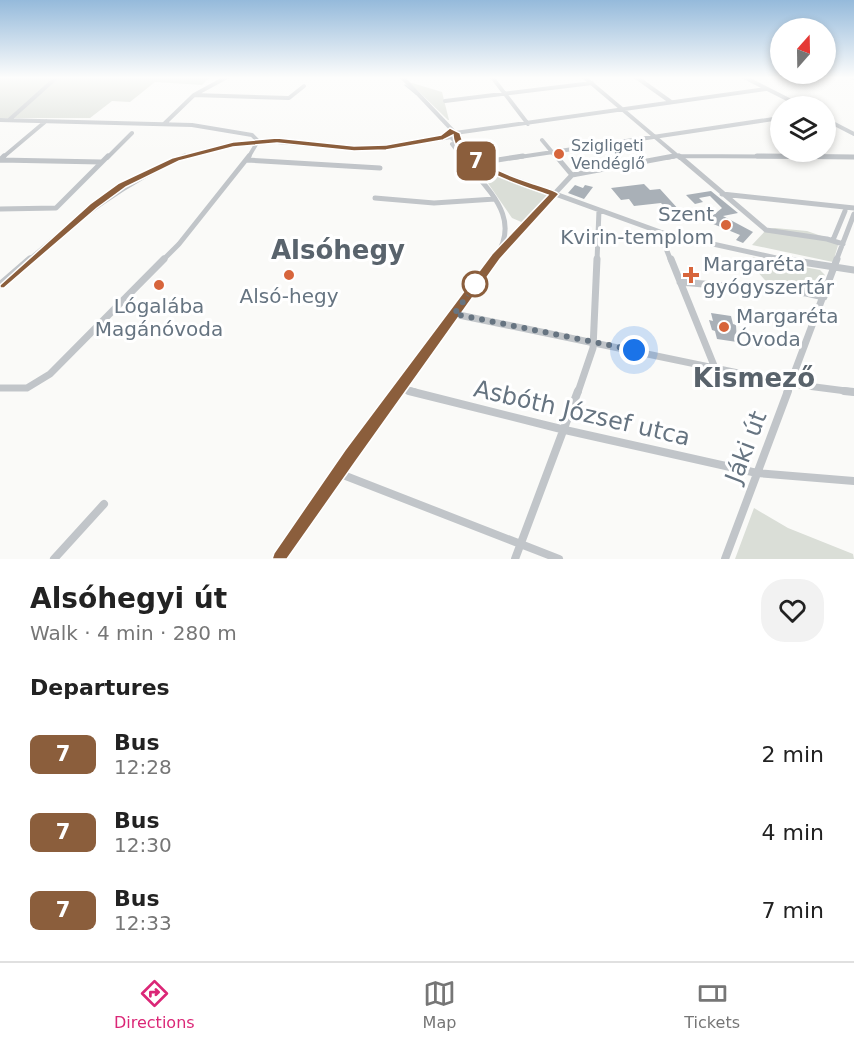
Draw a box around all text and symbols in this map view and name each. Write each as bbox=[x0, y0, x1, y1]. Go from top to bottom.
north arrow bbox=[770, 18, 836, 84]
map controls bbox=[770, 18, 836, 162]
button: layers bbox=[770, 96, 836, 162]
place label: Szigligeti Vendéglő bbox=[571, 136, 645, 173]
line badge: 7 bbox=[456, 142, 496, 180]
marker: Szigligeti Vendéglő bbox=[552, 147, 566, 161]
text: 7 bbox=[469, 149, 483, 173]
place label: Szent Kvirin-templom bbox=[560, 202, 714, 249]
marker: Szent Kvirin-templom bbox=[719, 218, 733, 232]
district label: Alsóhegy bbox=[271, 235, 405, 265]
place label: Margaréta gyógyszertár bbox=[703, 252, 835, 299]
marker: Alsó-hegy bbox=[282, 268, 296, 282]
marker: Margaréta gyógyszertár bbox=[684, 268, 698, 282]
unlabelled marker bbox=[462, 271, 488, 297]
marker: Lógalába Magánóvoda bbox=[152, 278, 166, 292]
place label: Alsó-hegy bbox=[240, 284, 339, 308]
place label: Lógalába Magánóvoda bbox=[95, 294, 223, 341]
place label: Margaréta Óvoda bbox=[736, 304, 839, 351]
marker: Margaréta Óvoda bbox=[717, 320, 731, 334]
your location bbox=[619, 335, 649, 365]
district label: Kismező bbox=[693, 363, 815, 393]
street label: Asbóth József utca bbox=[471, 374, 693, 452]
street label: Jáki út bbox=[719, 407, 772, 489]
button: heart bbox=[761, 579, 824, 642]
text: Alsóhegyi út bbox=[30, 582, 227, 615]
text: Walk · 4 min · 280 m bbox=[30, 621, 237, 645]
text: Departures bbox=[30, 675, 170, 700]
text: Bus bbox=[114, 730, 160, 755]
text: 7 bbox=[56, 742, 70, 766]
text: 2 min bbox=[762, 742, 824, 767]
text: 12:28 bbox=[114, 755, 172, 779]
text: Bus bbox=[114, 808, 160, 833]
text: 7 bbox=[56, 820, 70, 844]
text: 4 min bbox=[762, 820, 824, 845]
text: 12:30 bbox=[114, 833, 172, 857]
text: Bus bbox=[114, 886, 160, 911]
text: 7 bbox=[56, 898, 70, 922]
text: 7 min bbox=[762, 898, 824, 923]
text: 12:33 bbox=[114, 911, 172, 935]
tab: Directions bbox=[114, 977, 195, 1032]
tab: Map bbox=[423, 977, 456, 1032]
tab: Tickets bbox=[684, 977, 740, 1032]

